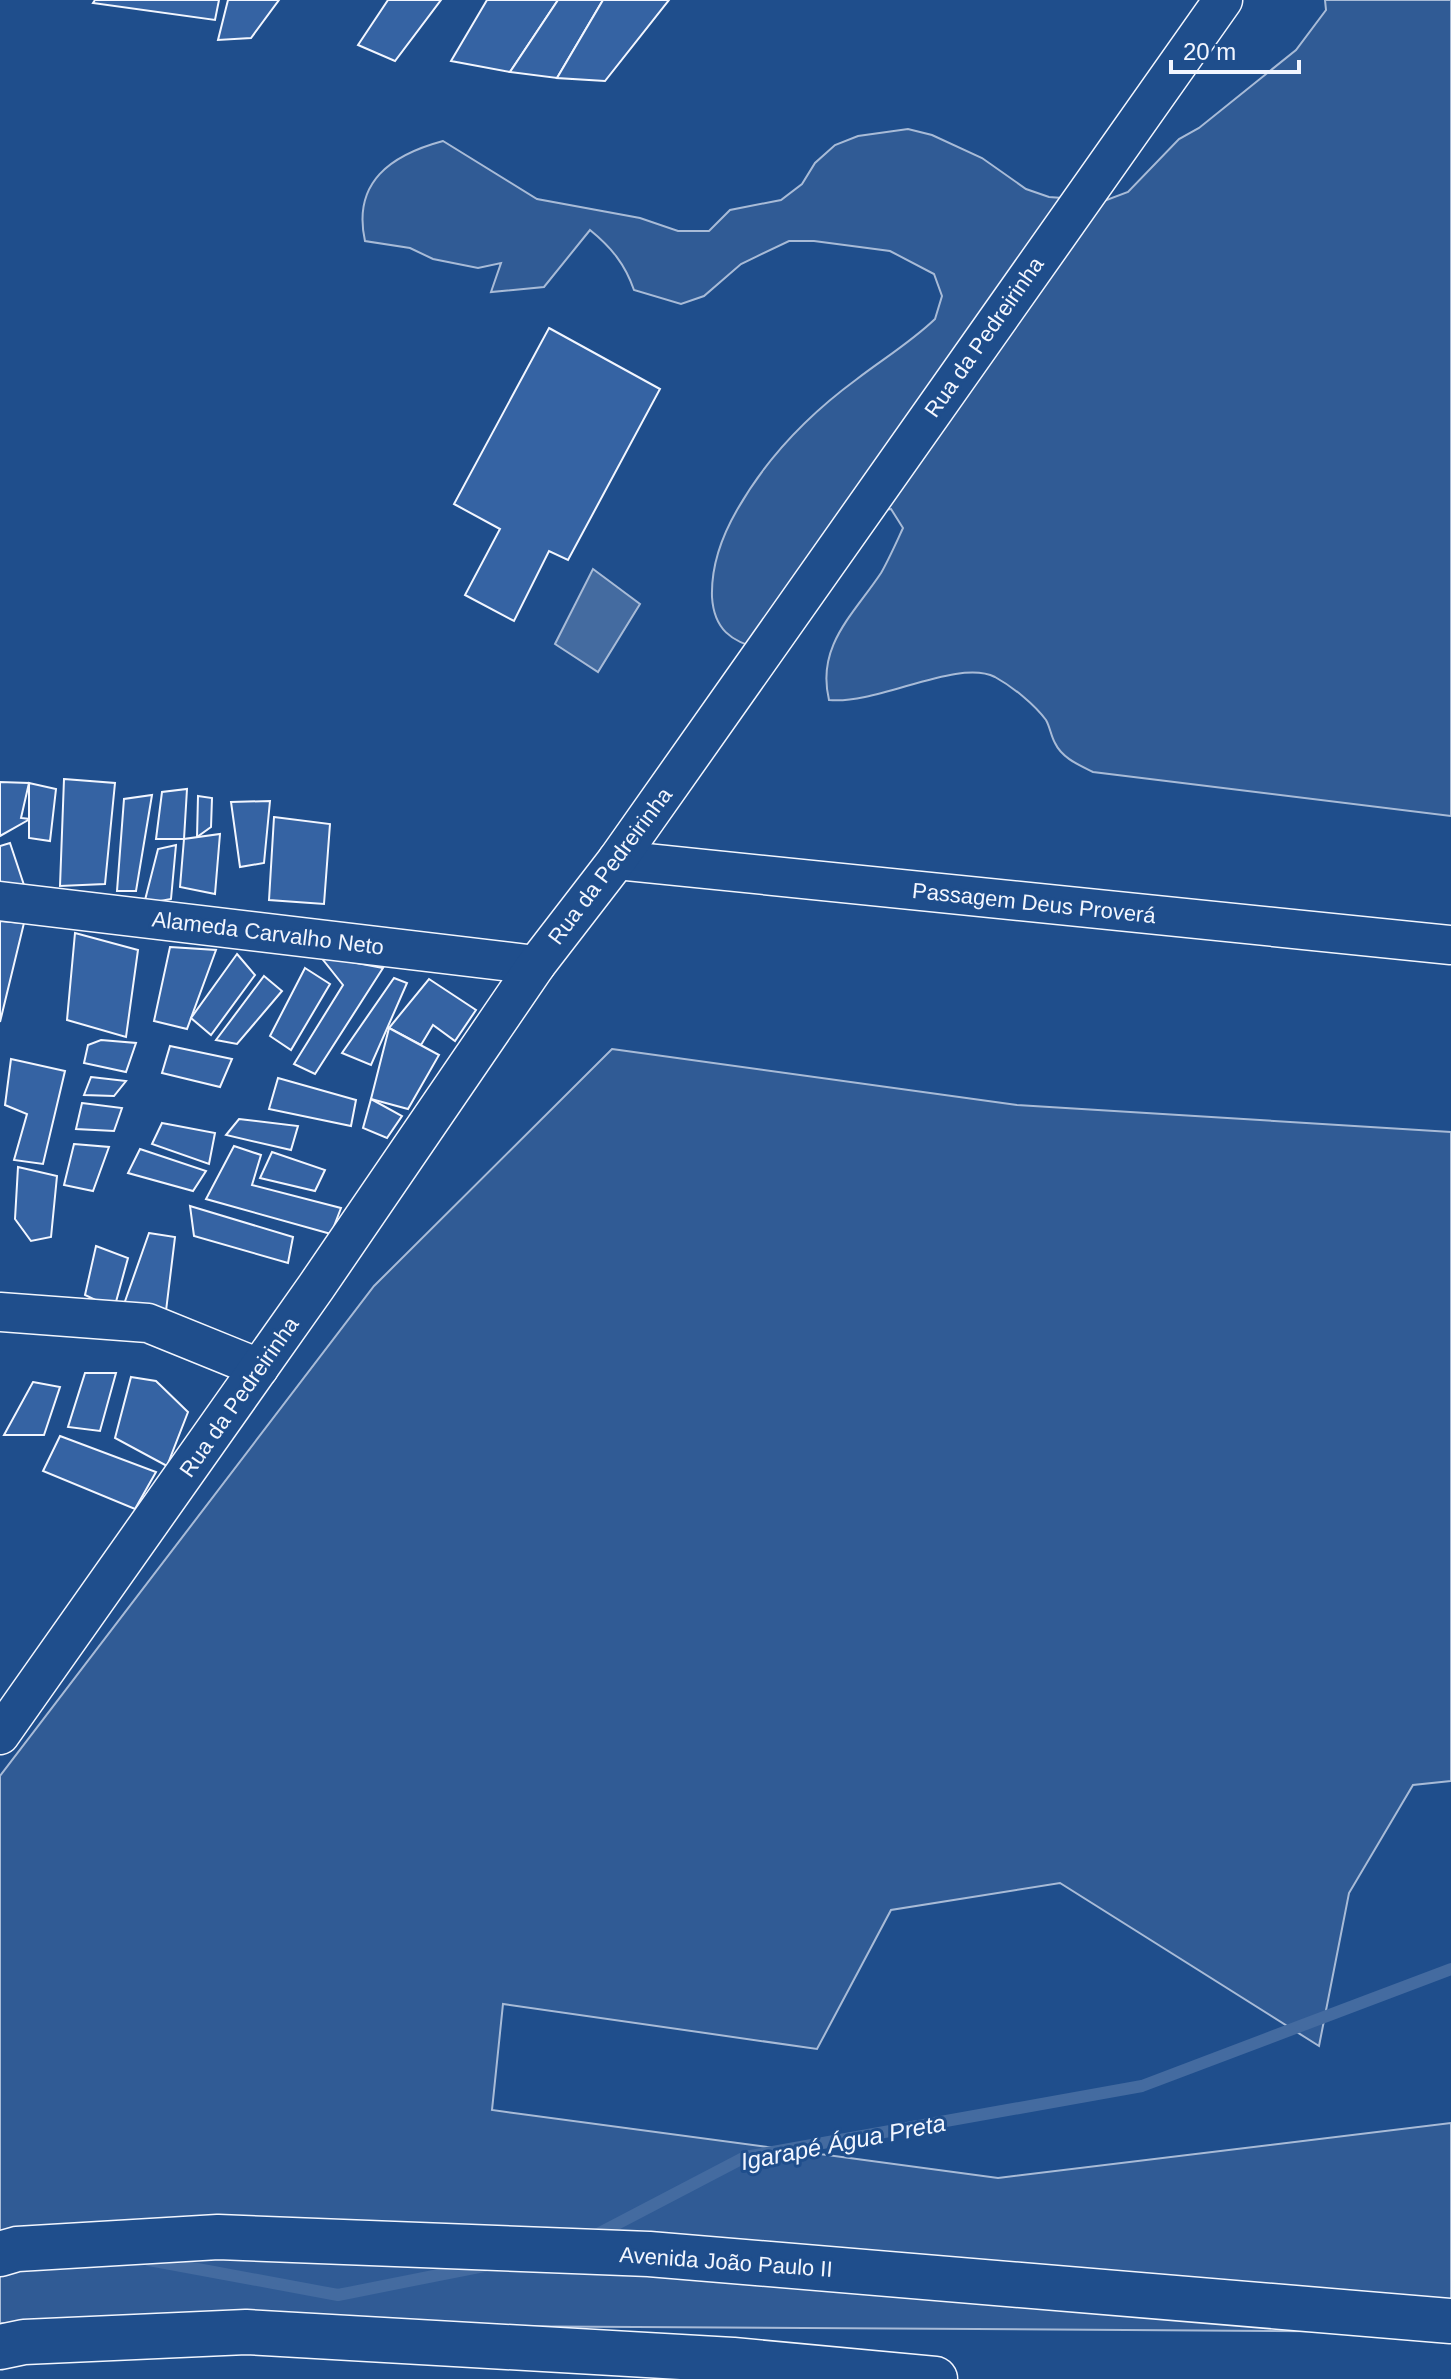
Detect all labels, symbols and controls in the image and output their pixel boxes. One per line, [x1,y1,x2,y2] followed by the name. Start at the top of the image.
[1171,24,1299,74] scale bar
[1183,38,1236,65] text: 20 m
[919,252,1049,422] street label: Rua da Pedreirinha
[543,782,677,949] street label: Rua da Pedreirinha
[911,878,1158,928] street label: Passagem Deus Proverá
[151,906,385,960] street label: Alameda Carvalho Neto
[174,1312,304,1482] street label: Rua da Pedreirinha
[738,2109,948,2175] water label: Igarapé Água Preta
[619,2242,833,2282] street label: Avenida João Paulo II

